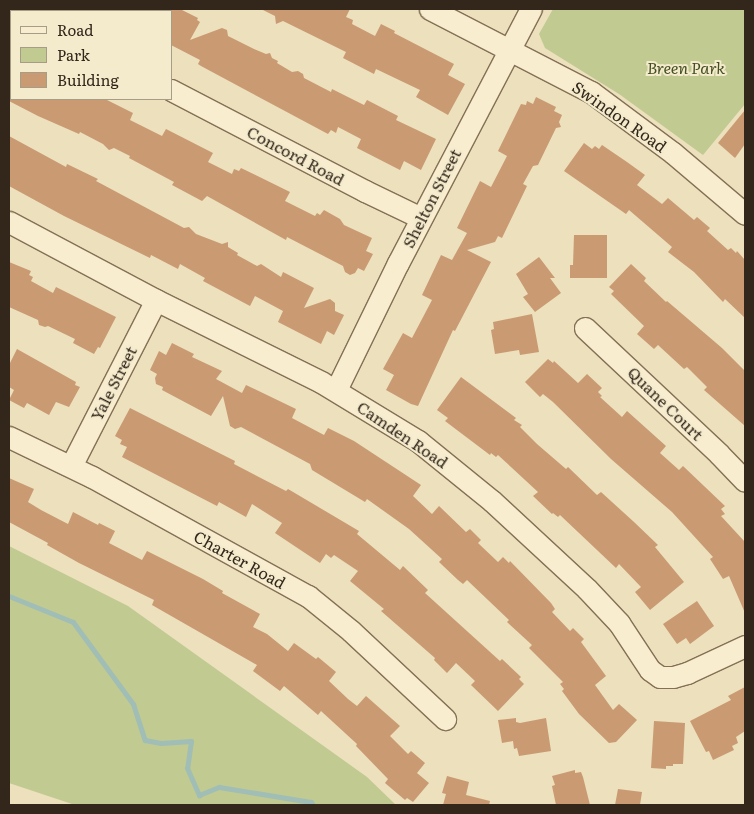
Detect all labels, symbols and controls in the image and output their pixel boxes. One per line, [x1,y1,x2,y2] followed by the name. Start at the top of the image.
[10,10,172,100] legend
[57,18,93,41] text: Road
[57,43,90,66] text: Park
[647,57,725,77] park label: Breen Park
[57,68,119,91] text: Building
[569,76,671,156] street label: Swindon Road
[244,121,348,189] street label: Concord Road
[398,145,464,251] street label: Shelton Street
[86,343,140,423] street label: Yale Street
[624,362,708,444] street label: Quane Court
[354,397,452,471] street label: Camden Road
[191,526,289,592] street label: Charter Road

